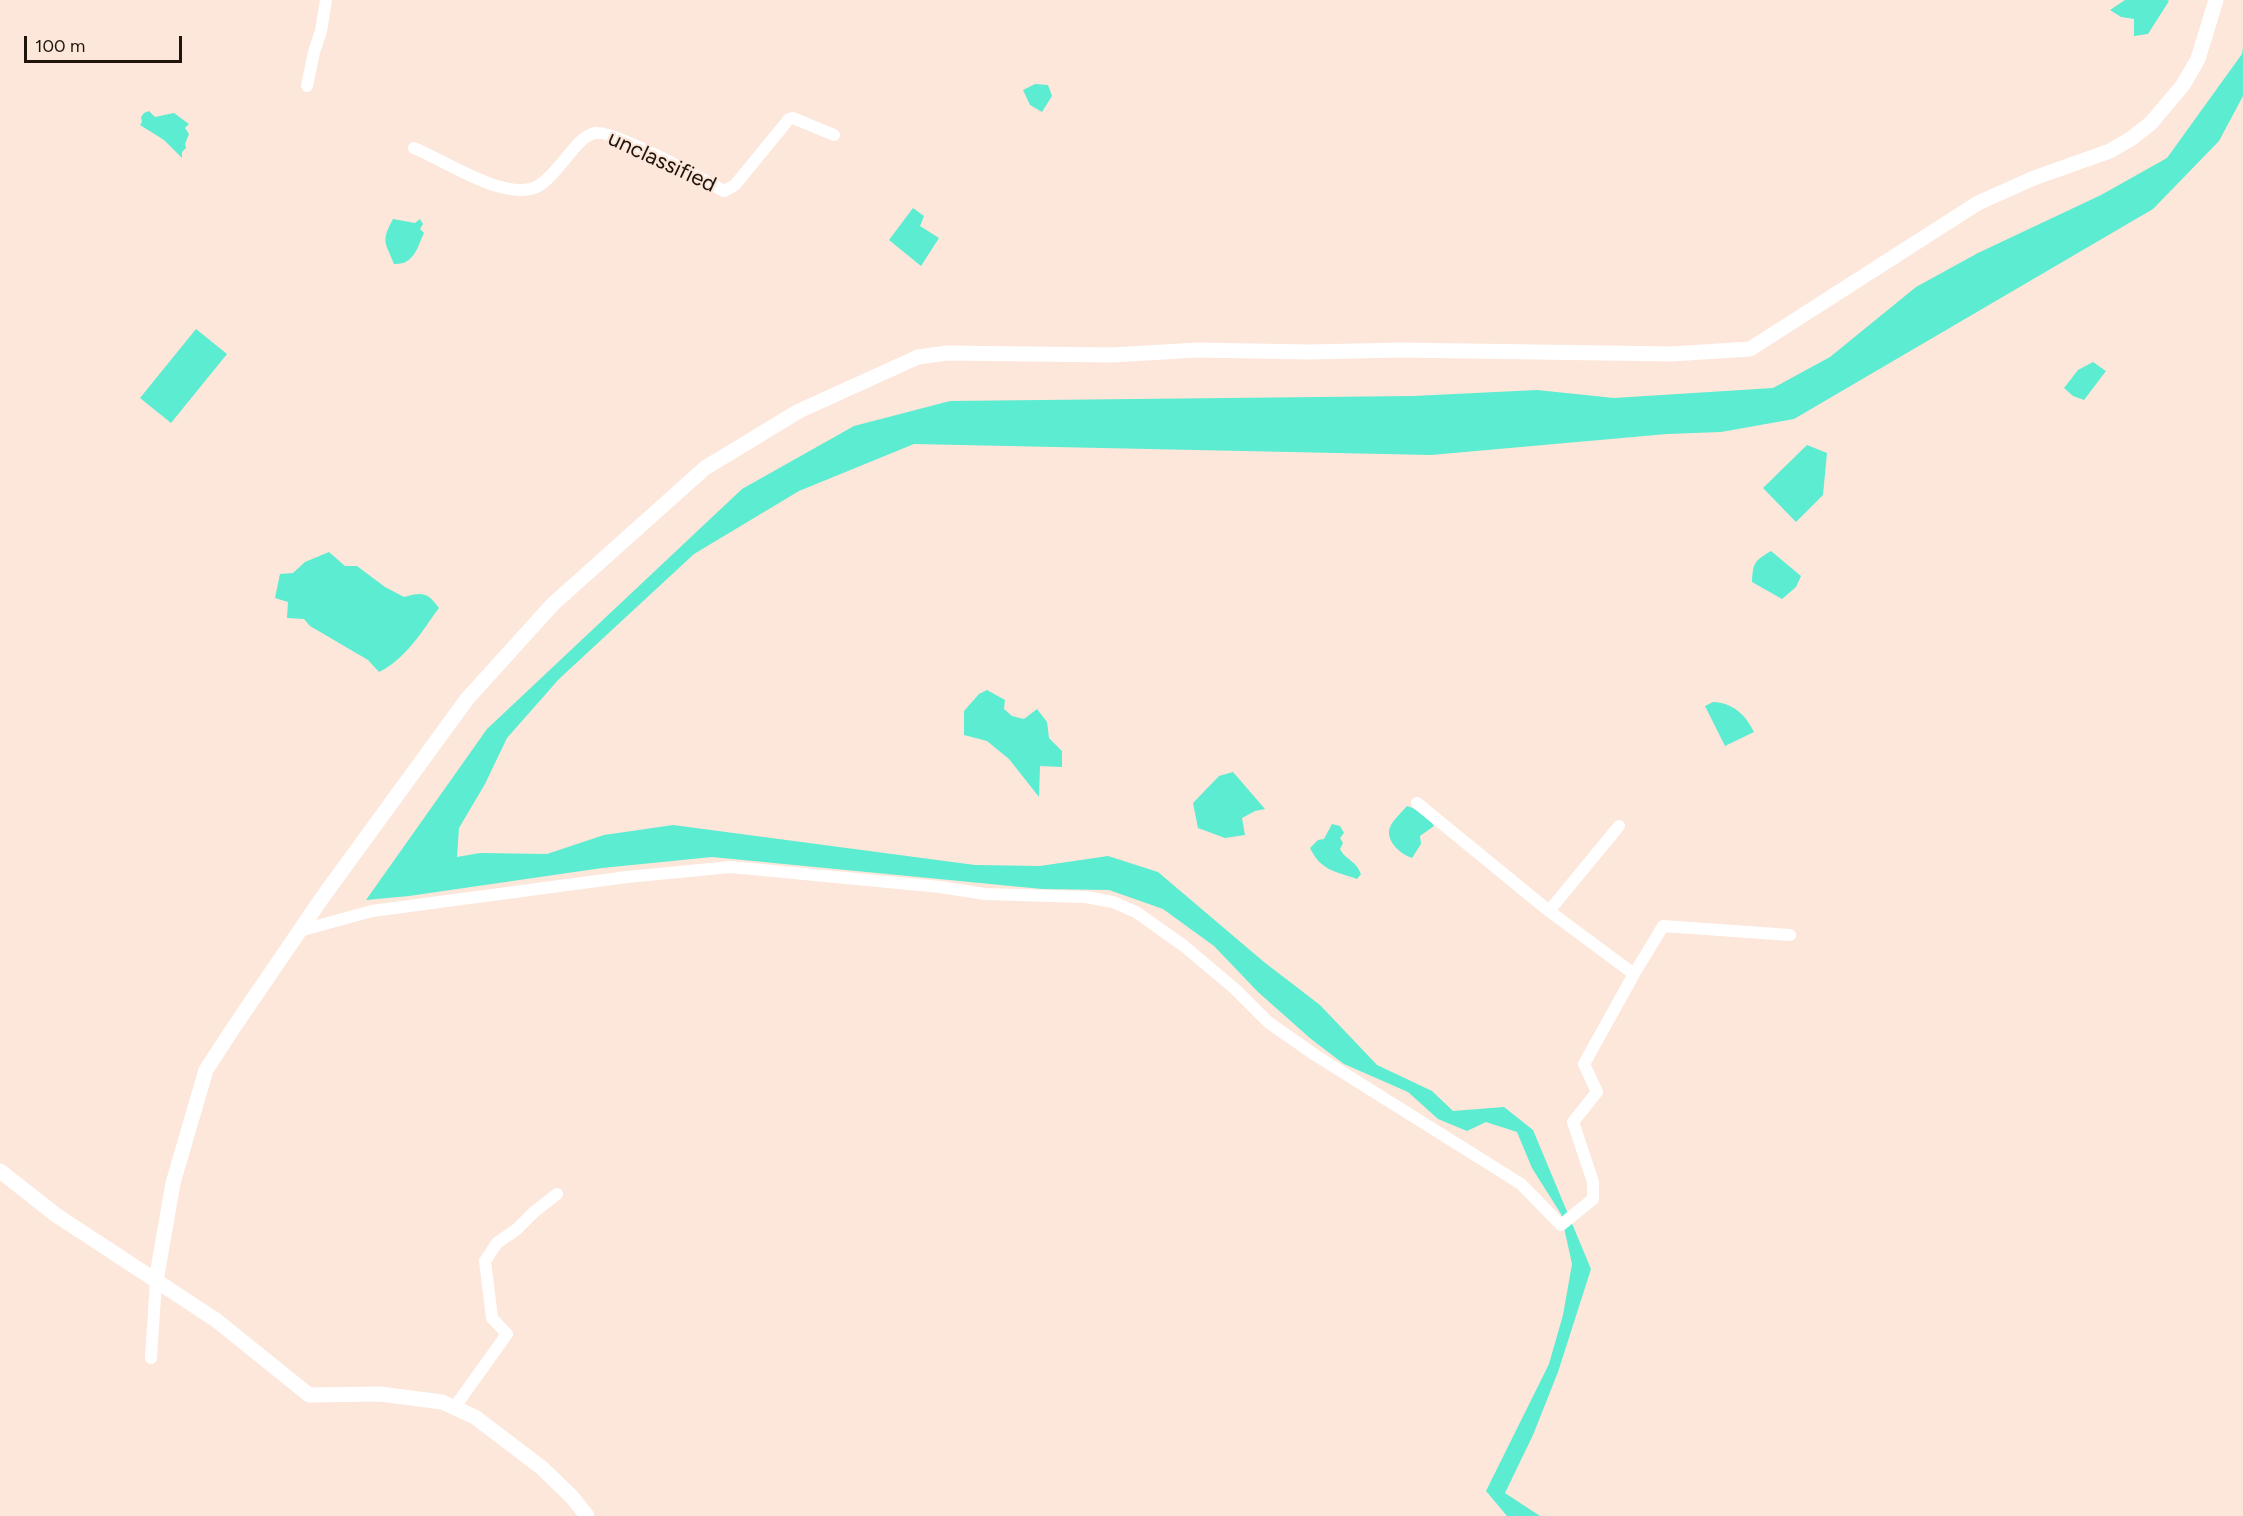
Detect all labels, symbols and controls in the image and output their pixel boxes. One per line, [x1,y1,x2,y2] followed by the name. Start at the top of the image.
[27,24,184,62] scale bar
[35,35,85,57] text: 100 m
[604,125,720,199] street label: unclassified

